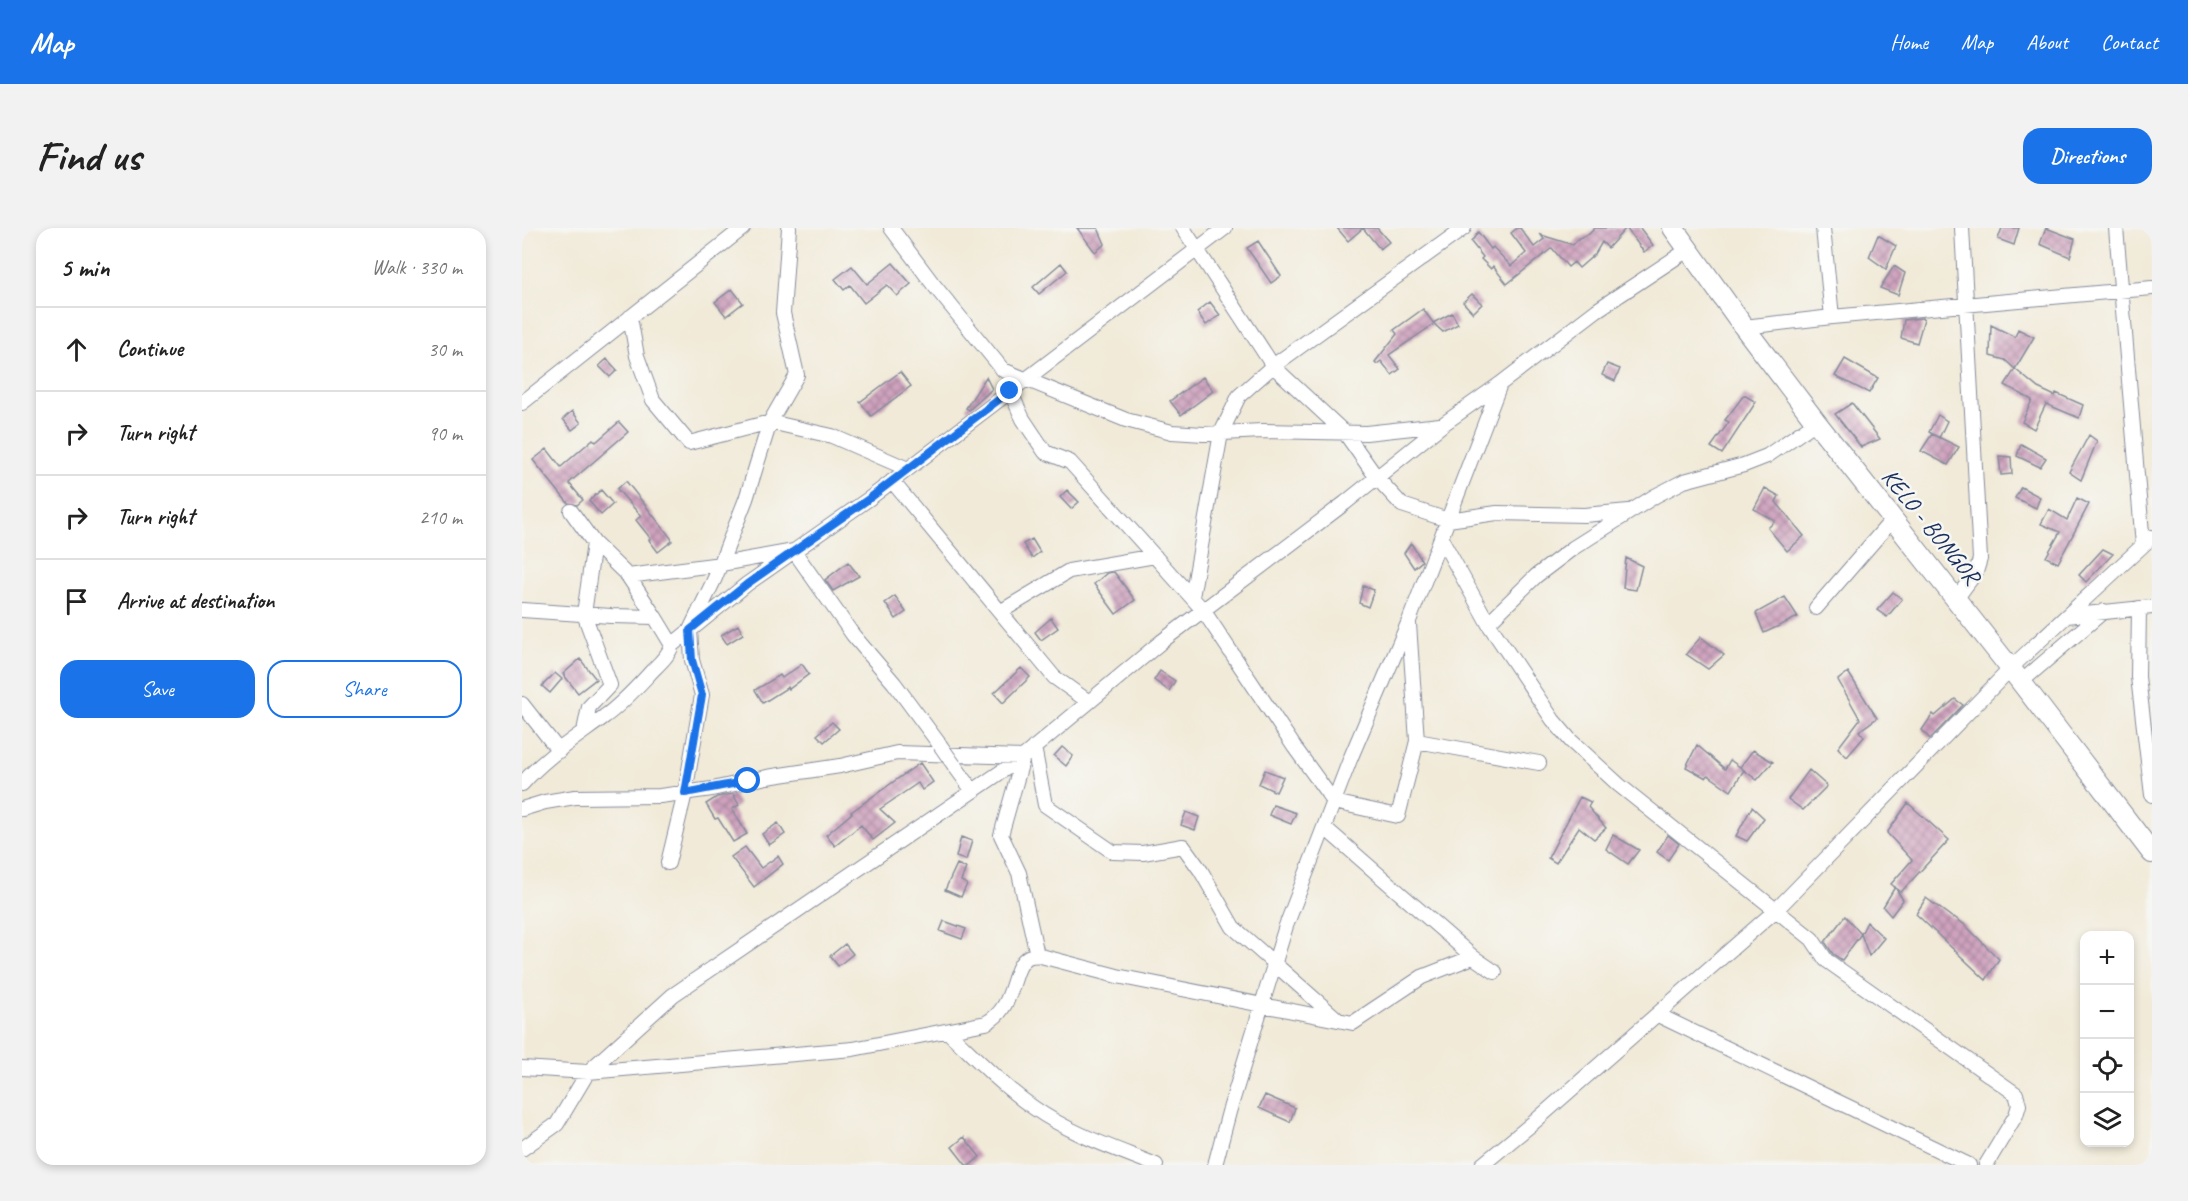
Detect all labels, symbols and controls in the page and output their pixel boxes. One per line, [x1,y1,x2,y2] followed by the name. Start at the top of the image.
[30,25,73,60] text: Map
[1890,29,1928,55] text: Home
[1961,29,1993,55] text: Map
[2026,29,2068,55] text: About
[2101,29,2158,55] text: Contact
[2023,128,2152,184] button: Directions
[36,130,141,183] text: Find us
[60,251,109,284] text: 5 min
[372,255,462,280] text: Walk · 330 m
[60,333,93,366] icon: ahead
[117,335,183,363] text: Continue
[428,337,462,362] text: 30 m
[996,377,1022,403] route end
[60,417,93,450] icon: right
[117,419,194,447] text: Turn right
[428,421,462,446] text: 90 m
[1875,462,1989,592] street label: KELO - BONGOR
[60,501,93,534] icon: right
[117,503,194,531] text: Turn right
[419,505,462,530] text: 210 m
[60,585,93,618] icon: arrive
[117,587,274,615] text: Arrive at destination
[60,660,255,718] button: Save
[267,660,462,718] button: Share
[734,767,760,793] route start
[2080,931,2134,1147] map controls
[2080,931,2134,985] button: +
[2080,985,2134,1039] button: −
[2080,1039,2134,1093] button: locate
[2080,1093,2134,1147] button: layers

